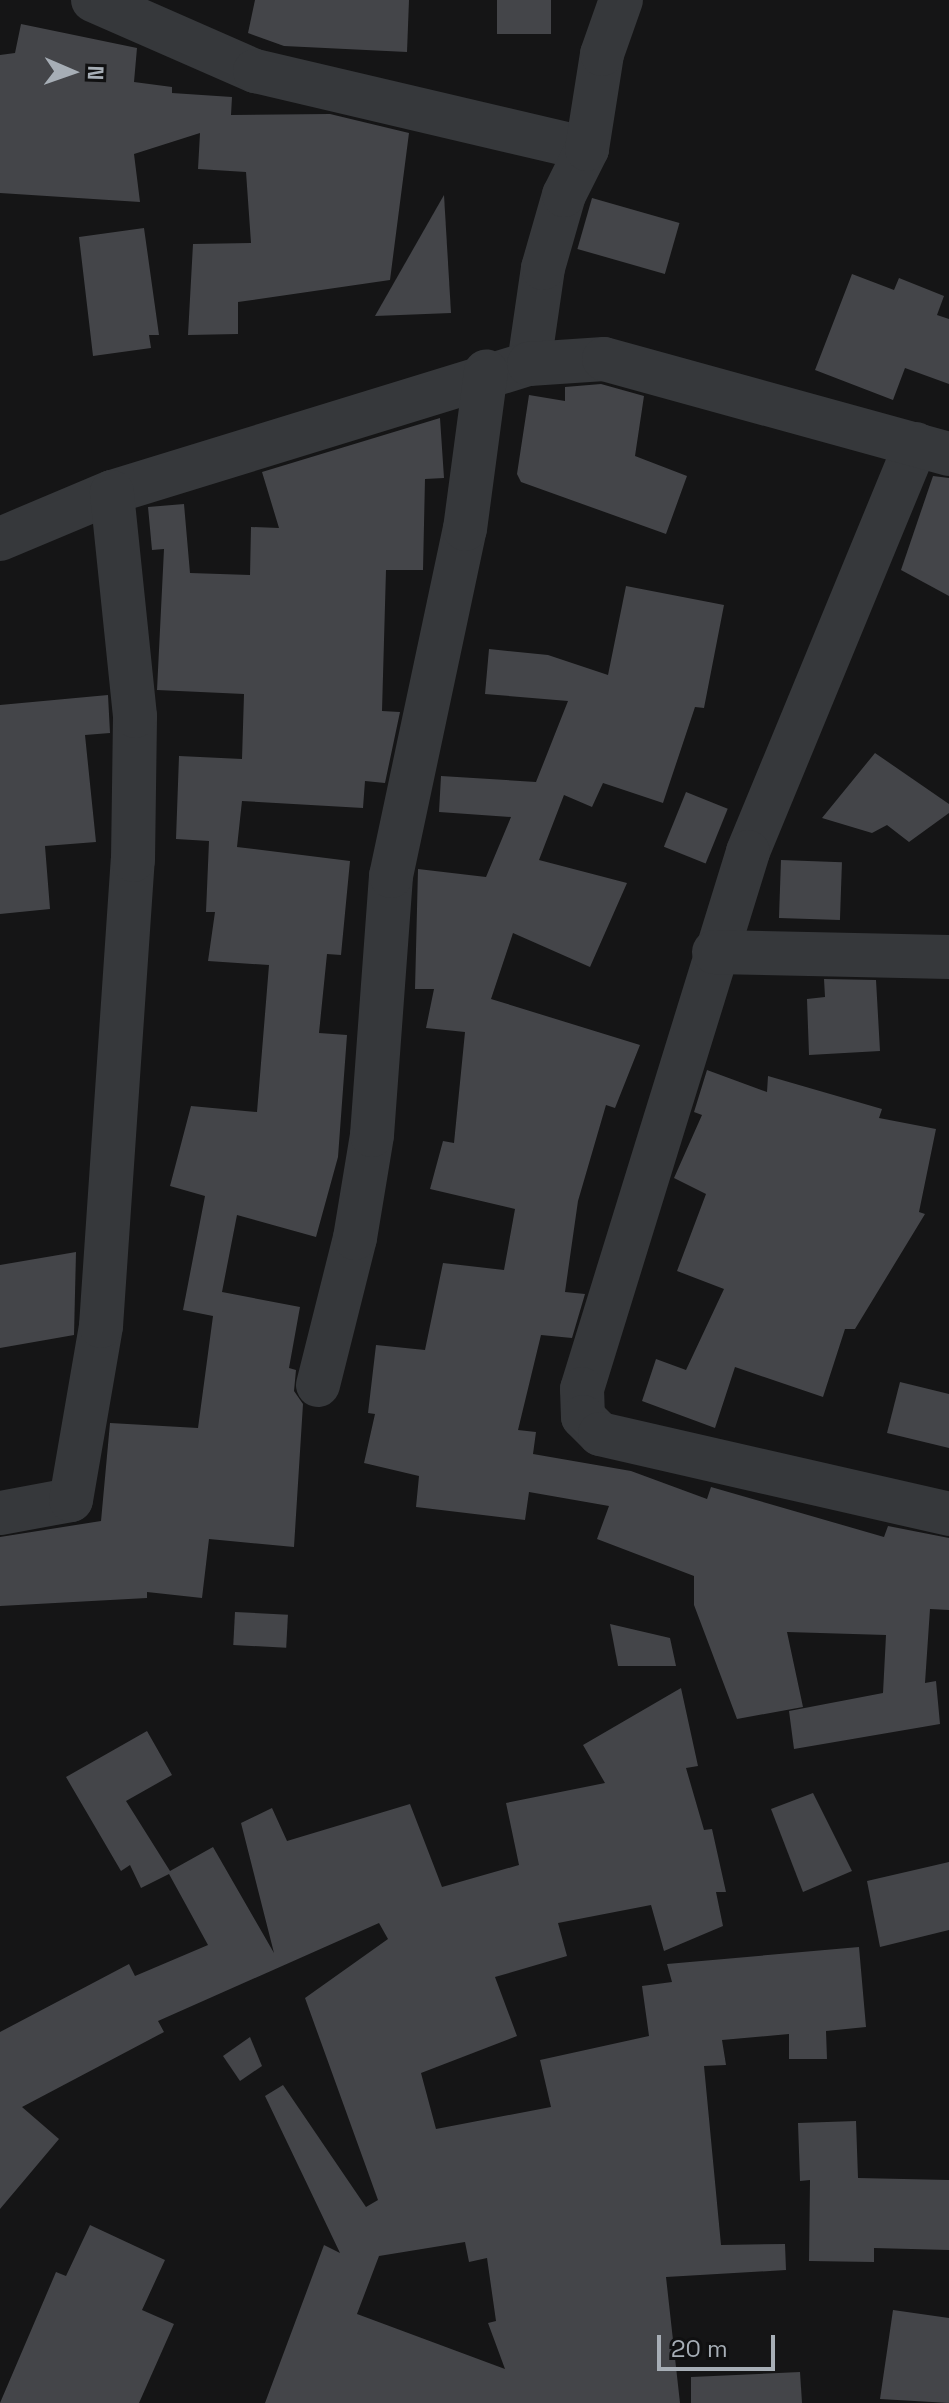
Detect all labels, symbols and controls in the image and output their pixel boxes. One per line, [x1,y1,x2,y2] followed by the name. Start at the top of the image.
[32,32,112,112] north arrow
[82,65,110,81] text: N
[661,2319,779,2369] scale bar
[671,2333,728,2364] text: 20 m

